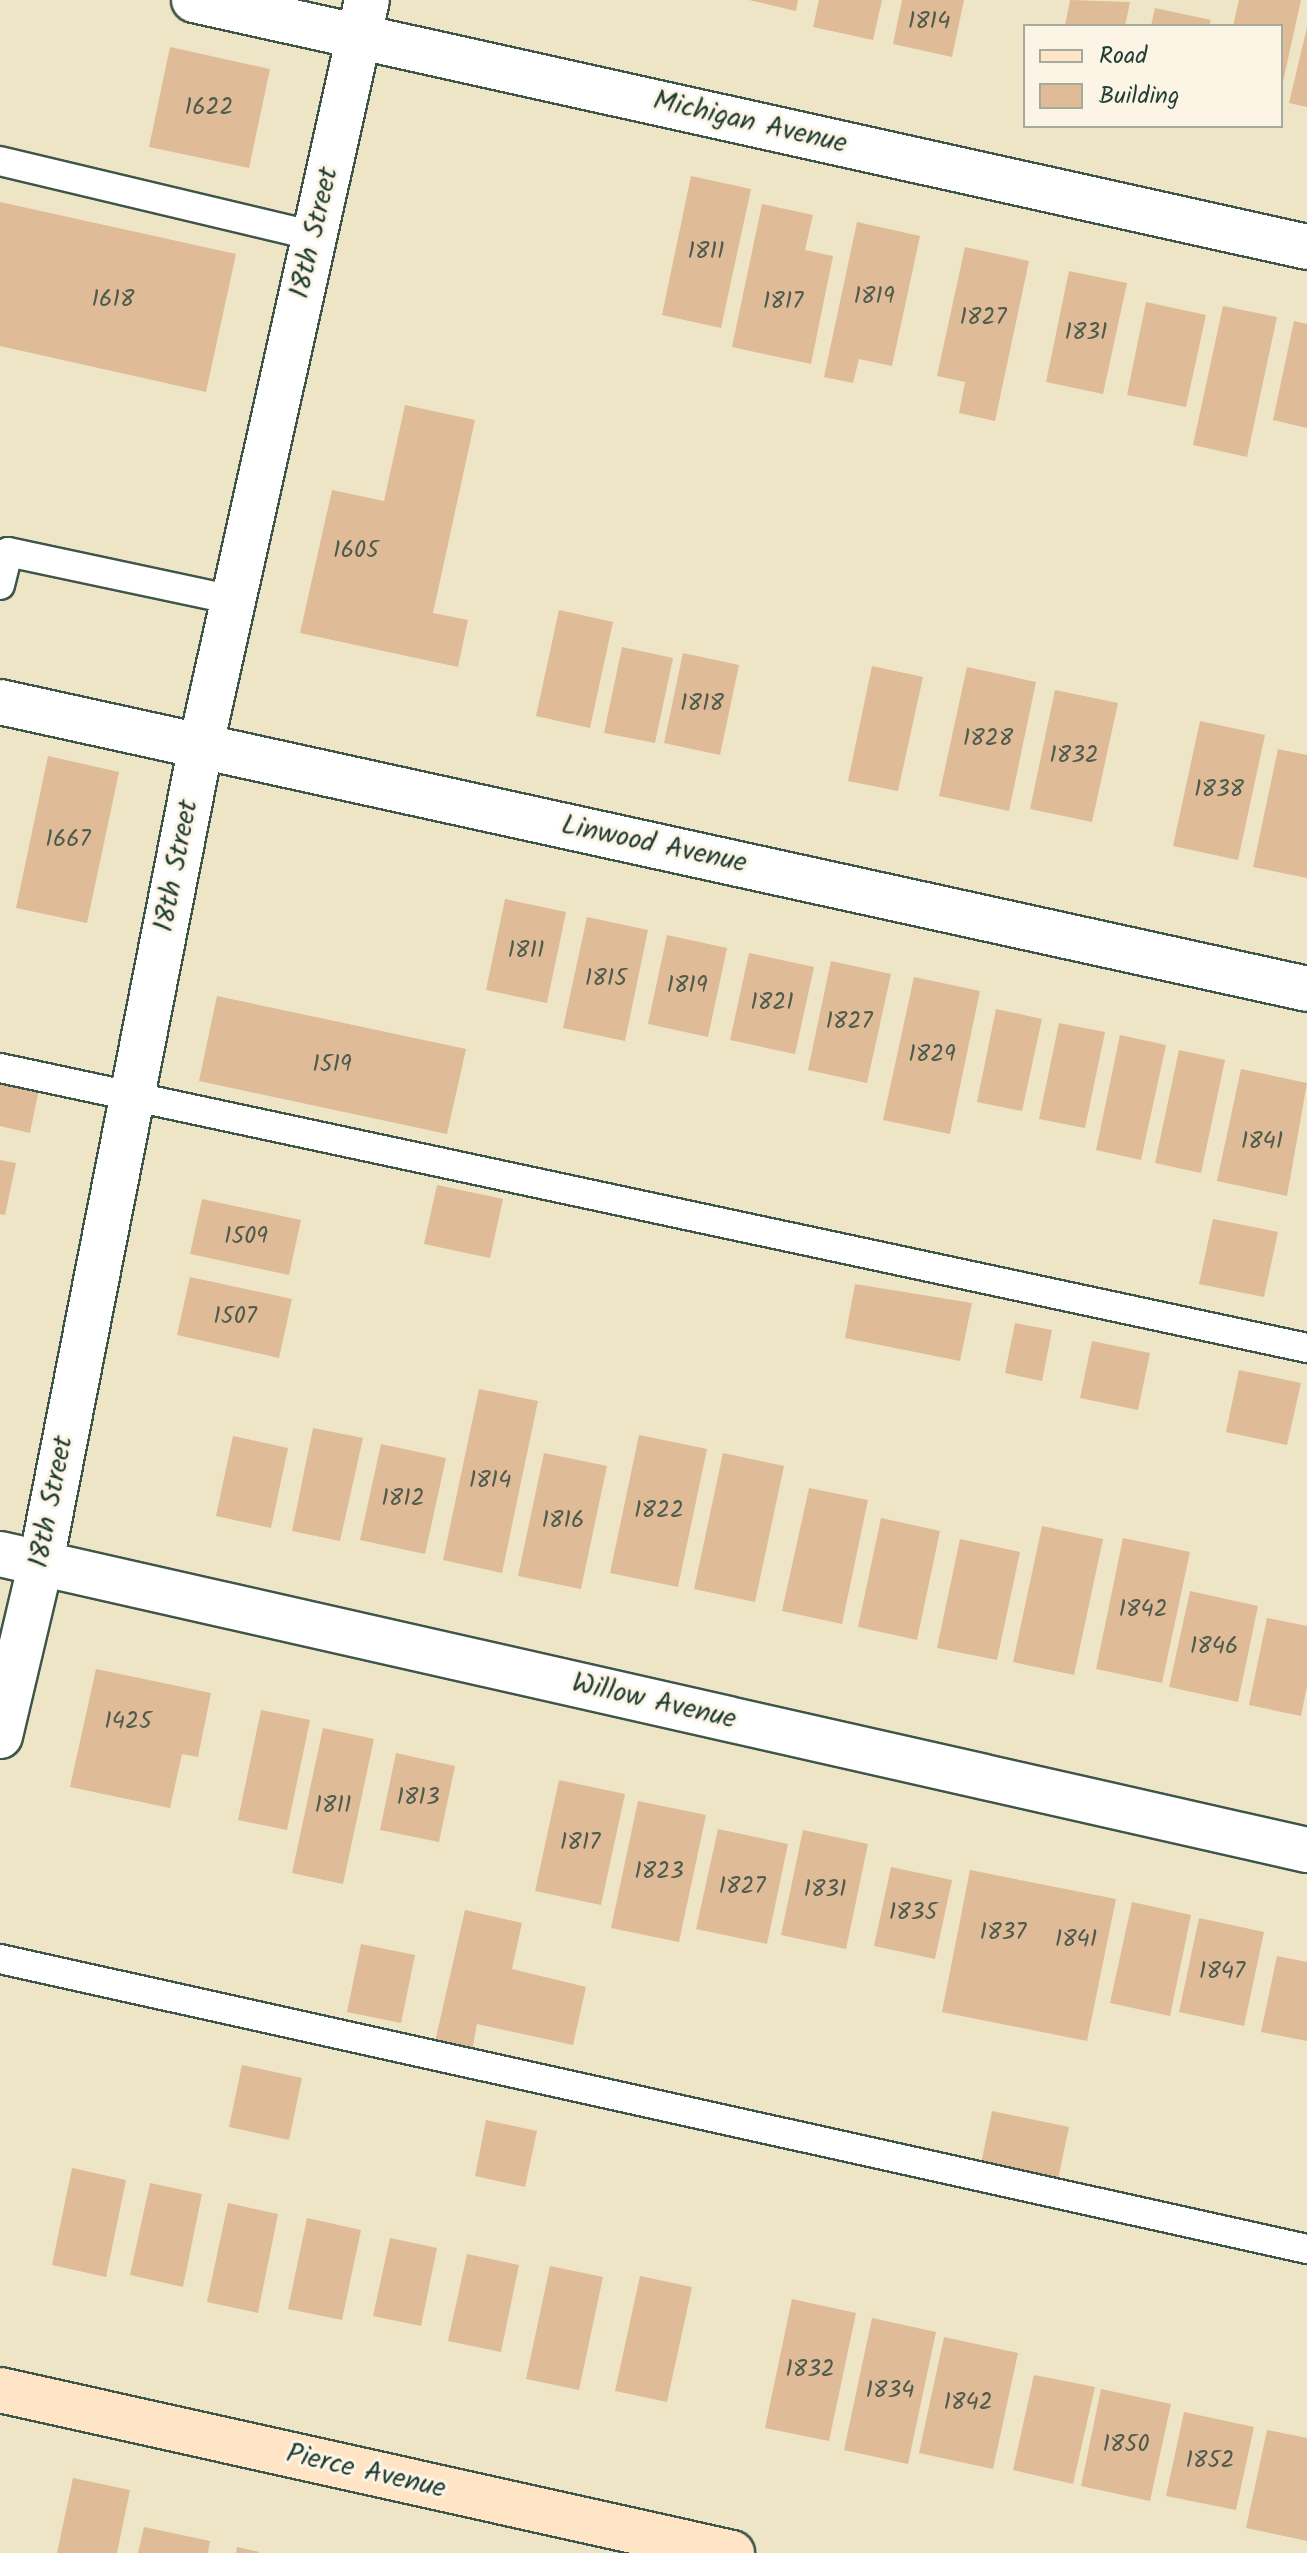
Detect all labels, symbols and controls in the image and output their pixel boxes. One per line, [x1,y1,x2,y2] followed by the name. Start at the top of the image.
[908,8,950,36] house number: 1814
[1023,24,1283,128] legend
[1099,37,1147,76] text: Road
[1099,77,1179,116] text: Building
[650,84,850,162] street label: Michigan Avenue
[185,94,233,122] house number: 1622
[284,164,346,302] street label: 18th Street
[687,238,725,266] house number: 1811
[853,283,895,311] house number: 1819
[92,286,134,314] house number: 1618
[763,288,803,316] house number: 1817
[960,304,1006,332] house number: 1827
[1064,319,1108,347] house number: 1831
[333,537,379,565] house number: 1605
[680,690,724,718] house number: 1818
[963,725,1013,753] house number: 1828
[1049,742,1099,770] house number: 1832
[1194,776,1244,804] house number: 1838
[148,797,206,935] street label: 18th Street
[558,809,750,881] street label: Linwood Avenue
[45,826,91,854] house number: 1667
[507,937,545,965] house number: 1811
[585,965,627,993] house number: 1815
[666,972,708,1000] house number: 1819
[750,989,794,1017] house number: 1821
[826,1008,872,1036] house number: 1827
[908,1041,956,1069] house number: 1829
[312,1051,352,1079] house number: 1519
[1241,1128,1283,1156] house number: 1841
[224,1223,268,1251] house number: 1509
[213,1303,257,1331] house number: 1507
[23,1433,81,1571] street label: 18th Street
[469,1467,511,1495] house number: 1814
[381,1485,425,1513] house number: 1812
[634,1497,684,1525] house number: 1822
[542,1507,584,1535] house number: 1816
[1118,1596,1168,1624] house number: 1842
[1190,1633,1238,1661] house number: 1846
[569,1667,739,1737] street label: Willow Avenue
[104,1708,152,1736] house number: 1425
[396,1784,440,1812] house number: 1813
[314,1792,352,1820] house number: 1811
[560,1829,600,1857] house number: 1817
[634,1858,684,1886] house number: 1823
[719,1873,765,1901] house number: 1827
[803,1876,847,1904] house number: 1831
[889,1899,937,1927] house number: 1835
[980,1919,1026,1947] house number: 1837
[1055,1926,1097,1954] house number: 1841
[1199,1958,1245,1986] house number: 1847
[785,2356,835,2384] house number: 1832
[866,2377,914,2405] house number: 1834
[943,2389,993,2417] house number: 1842
[1103,2431,1149,2459] house number: 1850
[283,2437,449,2507] street label: Pierce Avenue
[1186,2447,1234,2475] house number: 1852

